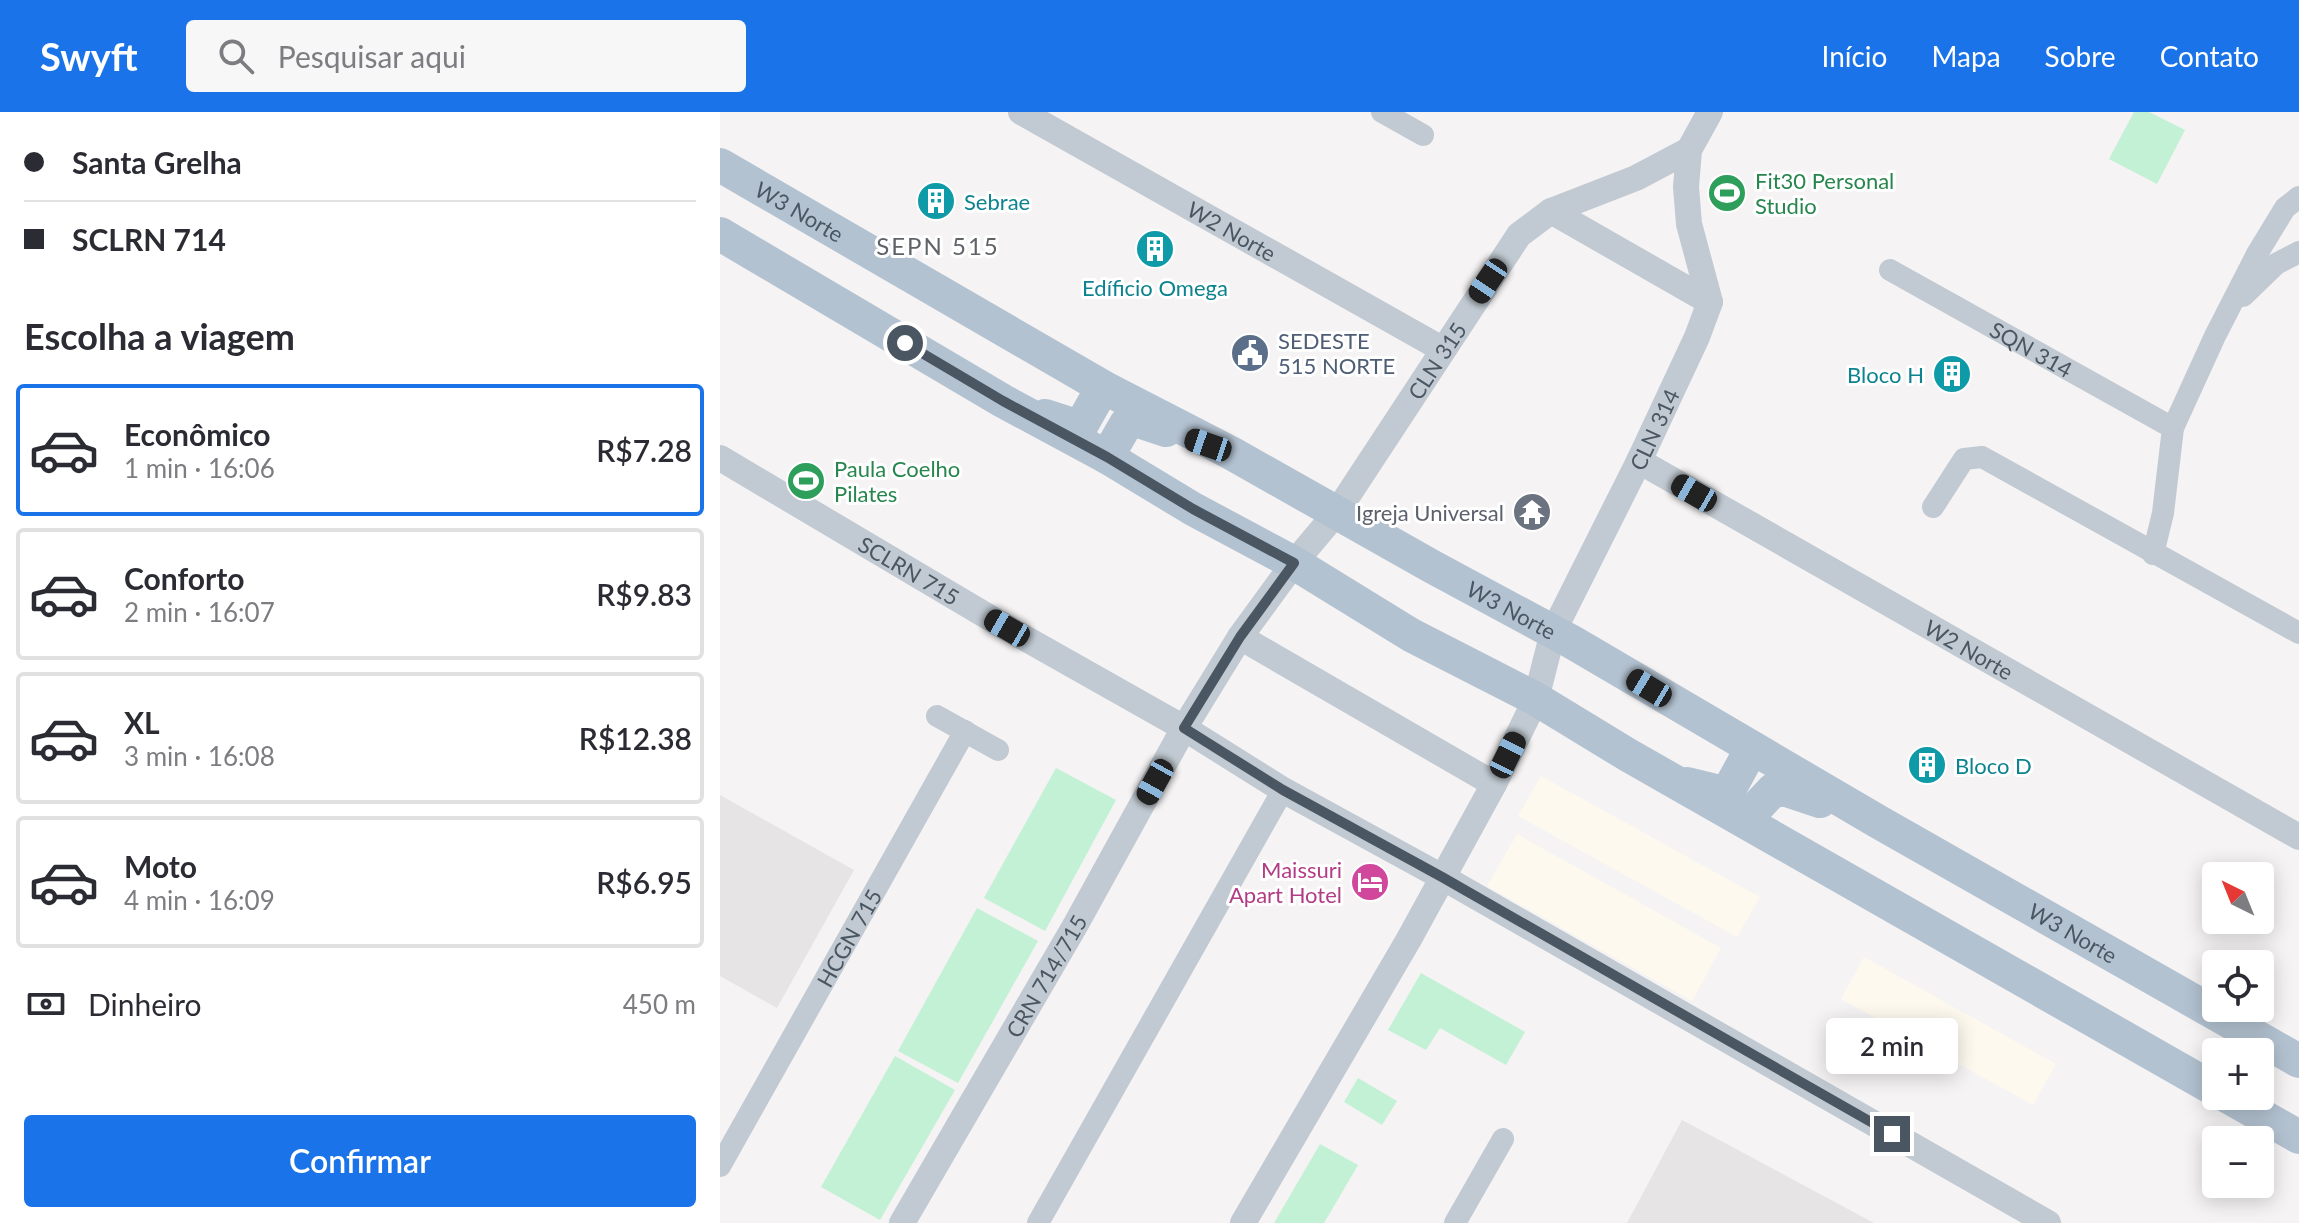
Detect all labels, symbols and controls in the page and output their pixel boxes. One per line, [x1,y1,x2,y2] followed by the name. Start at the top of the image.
[186,20,746,92] search box
[40,33,138,79] text: Swyft
[214,34,258,78] icon: search
[278,38,466,74] text: Pesquisar aqui
[1822,39,1887,73] text: Início
[1931,39,2001,73] text: Mapa
[2045,39,2116,73] text: Sobre
[2160,39,2259,73] text: Contato
[72,144,242,180] text: Santa Grelha
[1755,167,1894,219] place label: Fit30 Personal Studio
[1706,172,1748,214] sports icon: Fit30 Personal Studio
[751,175,849,247] street label: W3 Norte
[915,180,957,222] building icon: Sebrae
[964,188,1030,215] place label: Sebrae
[1183,195,1281,266] street label: W2 Norte
[72,221,226,257] text: SCLRN 714
[1134,228,1176,270] building icon: Edíficio Omega
[876,231,1000,260] district label: SEPN 515
[1465,254,1511,308] car
[1082,274,1228,301] place label: Edíficio Omega
[24,314,295,358] text: Escolha a viagem
[1985,315,2078,383] street label: SQN 314
[1401,317,1472,404] street label: CLN 315
[887,325,923,361] route start
[1278,327,1395,379] place label: SEDESTE 515 NORTE
[1229,332,1271,374] public building icon: SEDESTE 515 NORTE
[1931,353,1973,395] building icon: Bloco H
[1847,361,1924,388] place label: Bloco H
[1623,384,1685,475] street label: CLN 314
[28,414,100,486] icon: car
[124,416,270,452] text: Econômico
[1181,426,1235,464] car
[596,432,692,468] text: R$7.28
[124,452,275,484] text: 1 min · 16:06
[834,455,960,507] place label: Paula Coelho Pilates
[785,460,827,502] sports icon: Paula Coelho Pilates
[1667,471,1721,515] car
[1511,491,1553,533] temple icon: Igreja Universal
[1356,499,1504,526] place label: Igreja Universal
[854,530,965,610] street label: SCLRN 715
[28,558,100,630] icon: car
[124,560,244,596] text: Conforto
[1462,574,1561,644] street label: W3 Norte
[596,576,692,612] text: R$9.83
[124,596,275,628] text: 2 min · 16:07
[980,606,1034,650] car
[1920,613,2018,685] street label: W2 Norte
[1622,665,1676,711] car
[28,702,100,774] icon: car
[124,704,160,740] text: XL
[579,720,692,756] text: R$12.38
[1487,728,1529,782] car
[124,740,275,772] text: 3 min · 16:08
[1906,744,1948,786] building icon: Bloco D
[1955,752,2032,779] place label: Bloco D
[1133,755,1177,809] car
[28,846,100,918] icon: car
[124,848,197,884] text: Moto
[1229,856,1342,908] place label: Maissuri Apart Hotel
[1349,861,1391,903] hotel icon: Maissuri Apart Hotel
[2202,862,2274,934] north arrow
[2202,862,2274,1198] map controls
[596,864,692,900] text: R$6.95
[124,884,275,916] text: 4 min · 16:09
[810,884,887,991] street label: HCGN 715
[2024,897,2122,968] street label: W3 Norte
[1000,910,1092,1042] street label: CRN 714/715
[2202,950,2274,1022] button: locate
[24,982,68,1026] icon: cash
[88,986,202,1022] text: Dinheiro
[623,988,696,1020] text: 450 m
[1826,1018,1958,1074] callout: 2 min
[1860,1030,1924,1062] text: 2 min
[2202,1038,2274,1110] button: +
[24,1115,696,1207] button: Confirmar
[1874,1116,1910,1152] route end
[2202,1126,2274,1198] button: −

